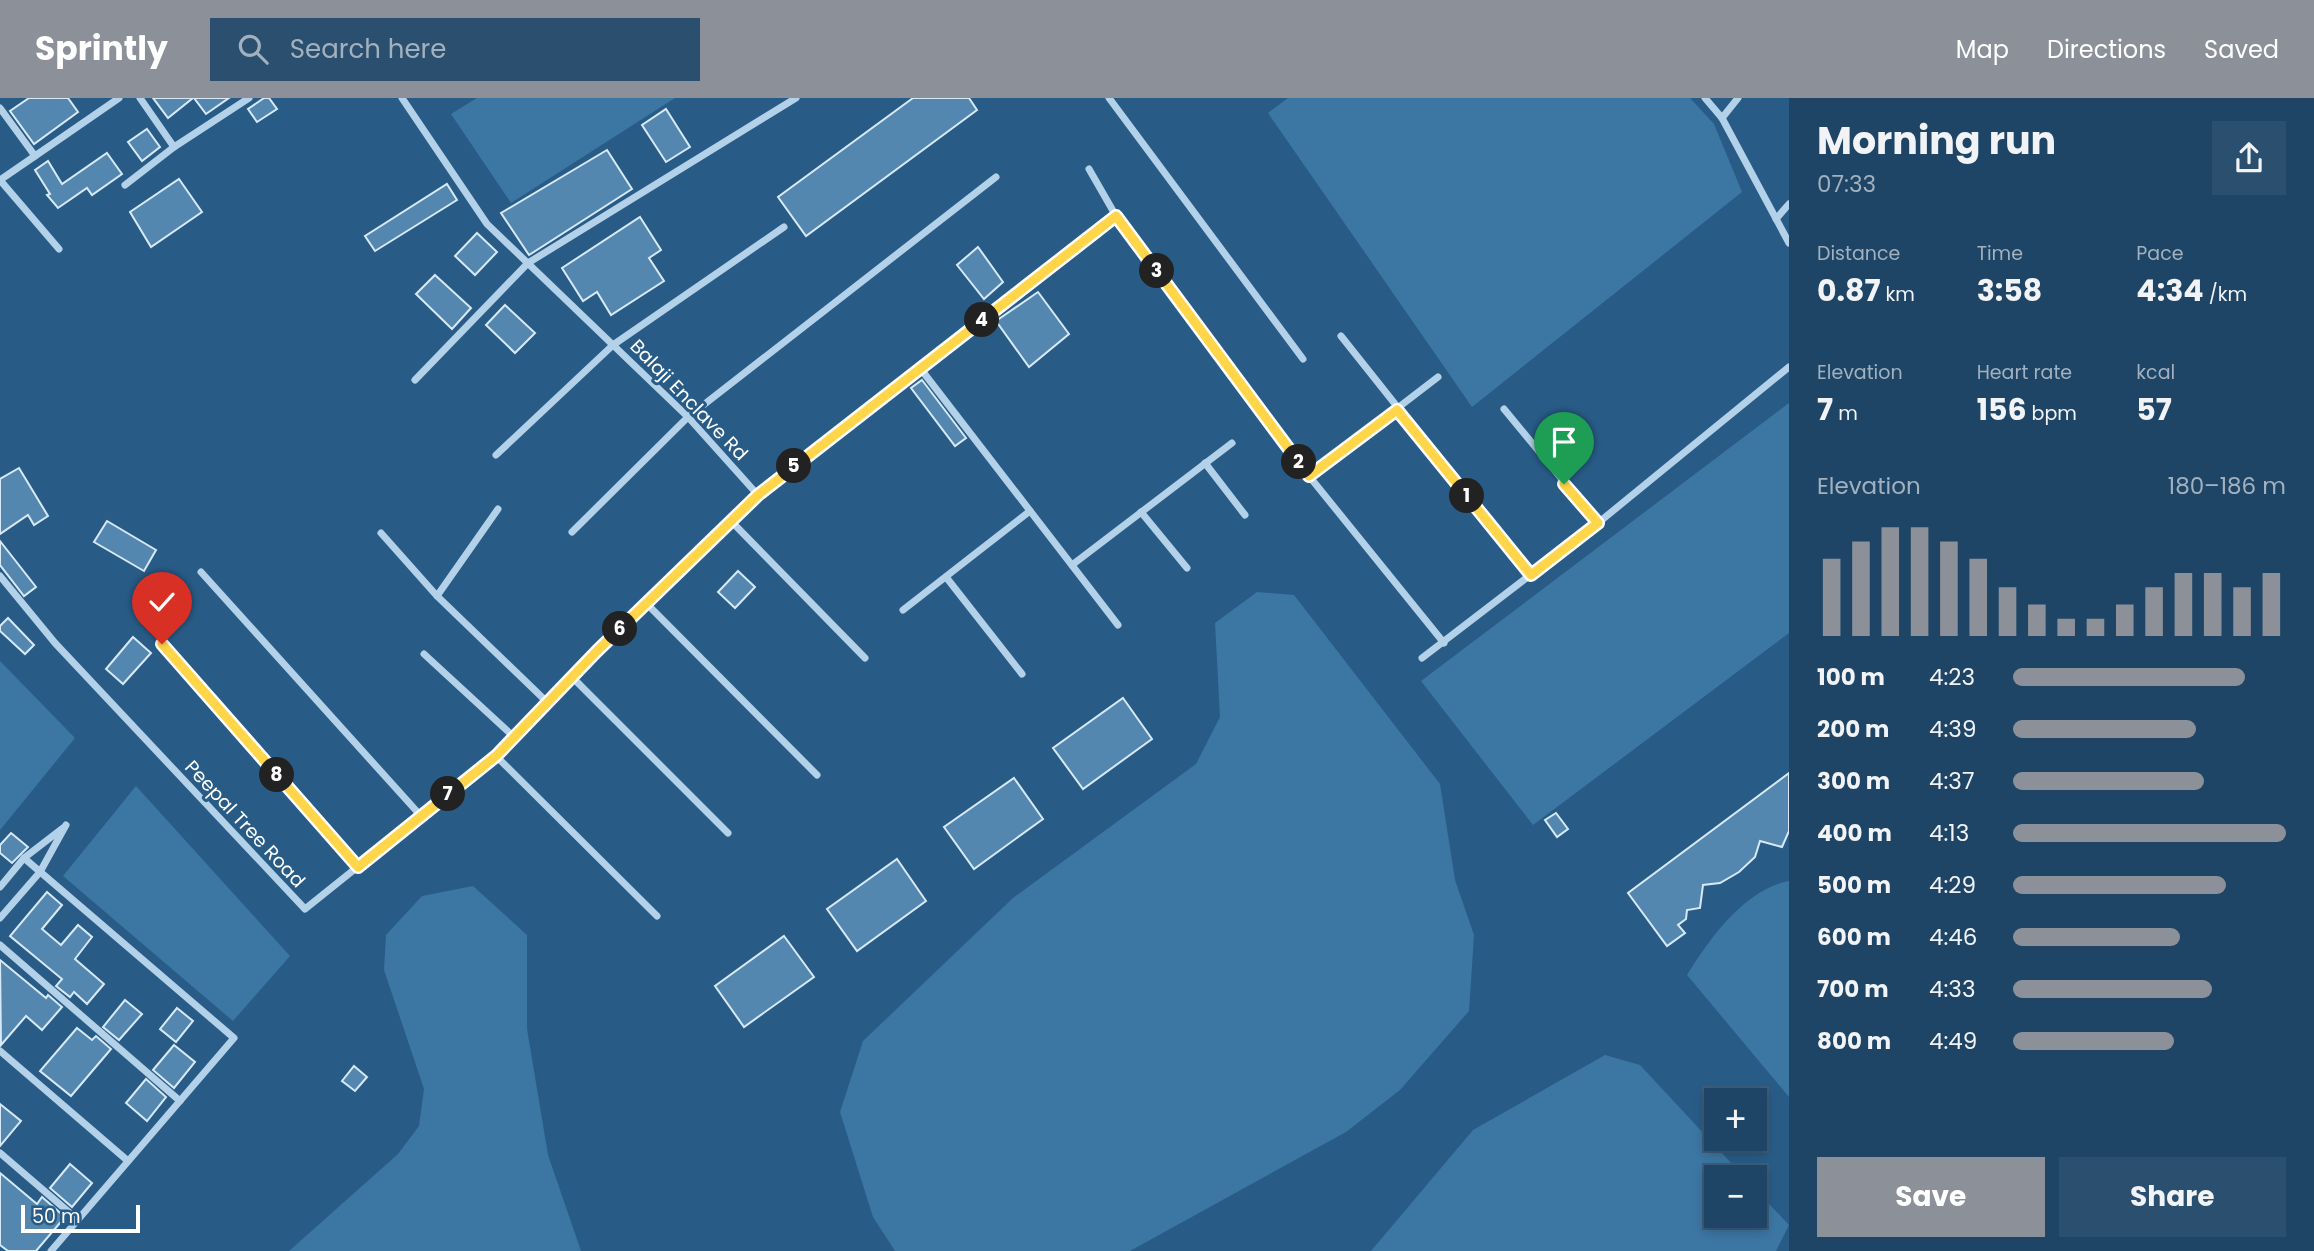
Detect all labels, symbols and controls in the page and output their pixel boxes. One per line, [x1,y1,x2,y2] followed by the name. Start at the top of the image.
[210,18,700,81] search box
[35,25,168,72] text: Sprintly
[234,30,272,68] icon: search
[290,31,446,67] text: Search here
[1956,33,2009,66] text: Map
[2047,33,2166,66] text: Directions
[2204,33,2279,66] text: Saved
[1817,114,2056,167] text: Morning run
[2212,121,2286,195] button: share
[1817,168,1876,200] text: 07:33
[1817,240,1900,267] text: Distance
[1977,240,2023,267] text: Time
[2136,240,2184,267] text: Pace
[1140,254,1174,288] pin: 3
[1151,257,1162,284] text: 3
[1817,269,1881,312] text: 0.87
[1977,269,2042,312] text: 3:58
[2136,269,2204,312] text: 4:34
[1881,281,1915,308] text: km
[2204,281,2247,308] text: /km
[964,302,1000,338] pin: 4
[975,306,988,333] text: 4
[624,333,754,467] street label: Balaji Enclave Rd
[1817,359,1903,386] text: Elevation
[1977,359,2072,386] text: Heart rate
[2136,359,2175,386] text: kcal
[1817,388,1833,431] text: 7
[1977,388,2027,431] text: 156
[2136,388,2172,431] text: 57
[1833,400,1858,427] text: m
[2027,400,2077,427] text: bpm
[1534,412,1594,484] pin
[1545,423,1583,461] icon: arrive
[1282,444,1316,480] pin: 2
[776,448,812,484] pin: 5
[1293,448,1304,475] text: 2
[787,452,800,479] text: 5
[1817,470,1921,502] text: Elevation
[2168,470,2286,502] text: 180–186 m
[1450,478,1484,514] pin: 1
[1463,482,1470,509] text: 1
[132,572,192,644] pin
[143,583,181,621] icon: check
[602,612,638,646] pin: 6
[613,615,626,642] text: 6
[1817,661,1885,693] text: 100 m
[1929,661,1975,693] text: 4:23
[1817,713,1889,745] text: 200 m
[1929,713,1976,745] text: 4:39
[179,754,311,894] street label: Peepal Tree Road
[260,758,294,792] pin: 8
[270,761,283,788] text: 8
[1817,765,1890,797] text: 300 m
[1929,765,1974,797] text: 4:37
[430,776,466,812] pin: 7
[442,780,453,807] text: 7
[1817,817,1892,849] text: 400 m
[1929,817,1969,849] text: 4:13
[1817,869,1891,901] text: 500 m
[1929,869,1976,901] text: 4:29
[1817,921,1891,953] text: 600 m
[1929,921,1977,953] text: 4:46
[1817,973,1889,1005] text: 700 m
[1929,973,1975,1005] text: 4:33
[1817,1025,1891,1057] text: 800 m
[1929,1025,1977,1057] text: 4:49
[1704,1088,1767,1228] map controls
[1704,1088,1767,1151] button: +
[1817,1157,2045,1237] button: Save
[2059,1157,2286,1237] button: Share
[1704,1165,1767,1228] button: −
[21,1202,140,1234] scale bar
[32,1203,81,1230] text: 50 m

